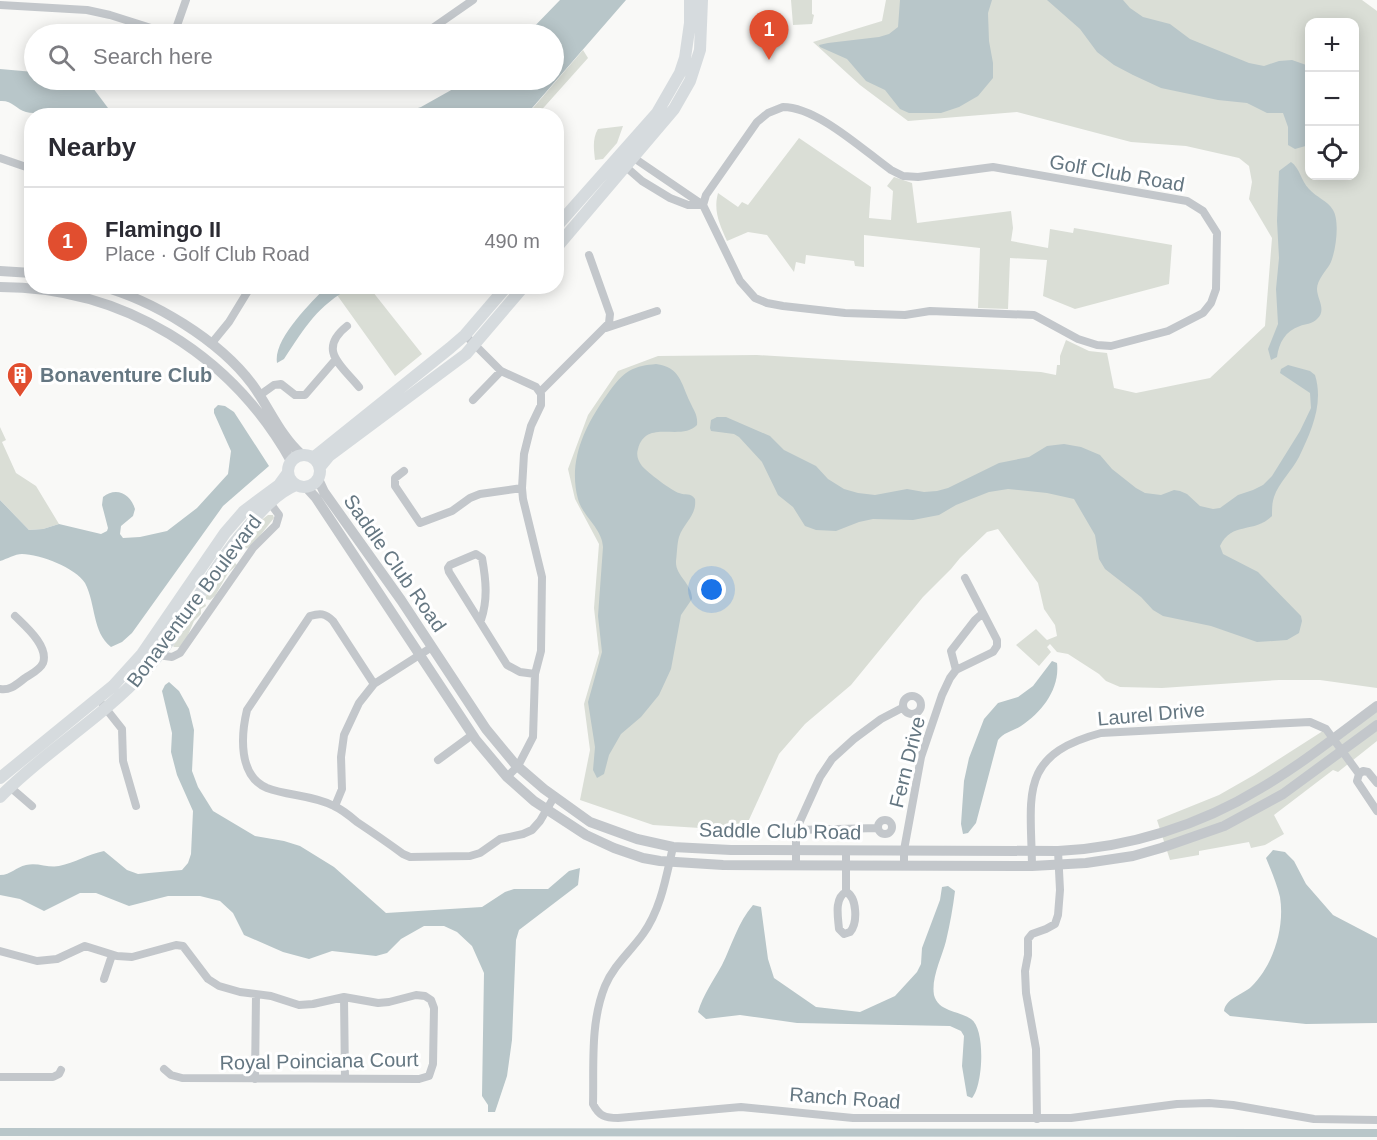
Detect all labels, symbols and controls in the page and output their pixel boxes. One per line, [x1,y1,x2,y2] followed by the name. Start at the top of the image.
[750,10,788,60] pin: 1
[1305,18,1359,180] map controls
[1305,18,1359,72] button: +
[24,24,564,90] search box
[45,41,78,74] icon: search
[93,44,213,69] text: Search here
[1305,72,1359,126] button: −
[1305,126,1359,180] button: locate
[48,132,136,162] text: Nearby
[1048,150,1186,196] street label: Golf Club Road
[105,217,221,242] text: Flamingo II
[62,230,73,252] text: 1
[484,230,540,252] text: 490 m
[105,243,310,265] text: Place · Golf Club Road
[5,360,35,398] building icon: Bonaventure Club
[40,364,212,386] place label: Bonaventure Club
[339,490,451,636] street label: Saddle Club Road
[122,511,266,691] street label: Bonaventure Boulevard
[697,575,726,604] your location
[1096,698,1206,730] street label: Laurel Drive
[885,714,929,810] street label: Fern Drive
[699,819,861,843] street label: Saddle Club Road
[219,1048,419,1074] street label: Royal Poinciana Court
[789,1083,901,1113] street label: Ranch Road

